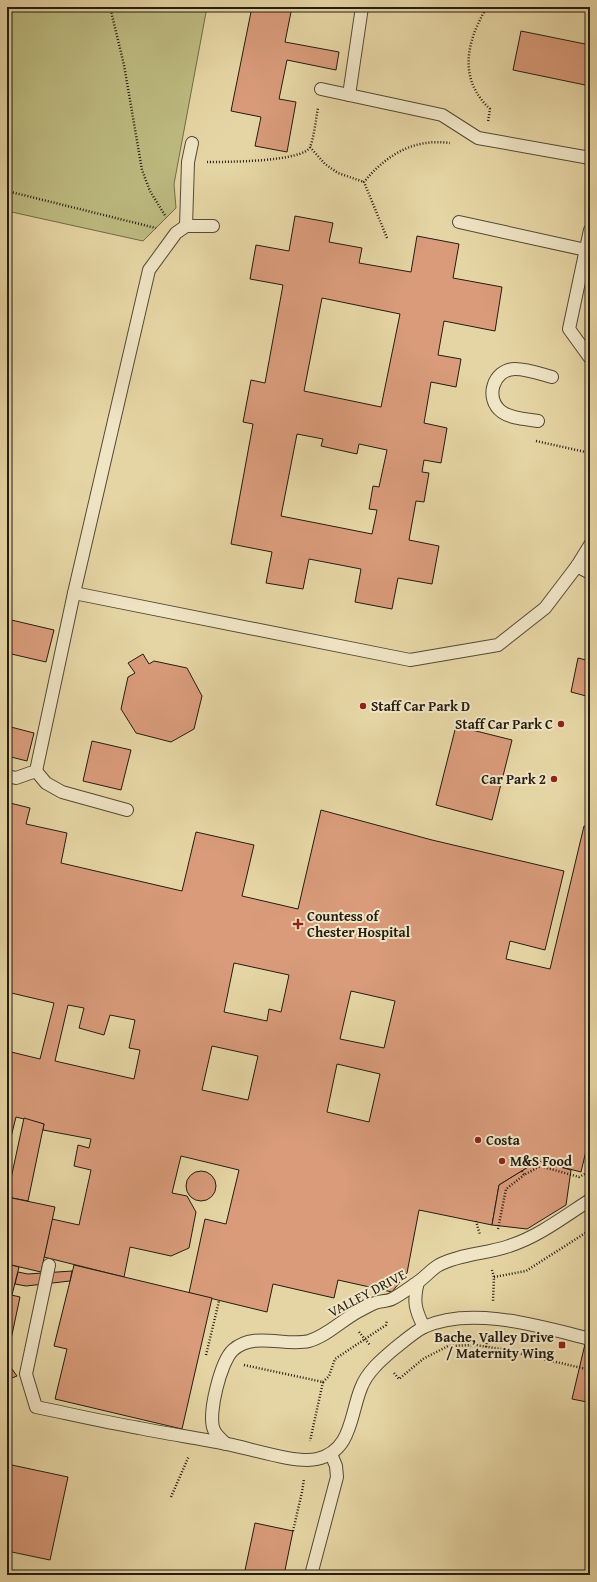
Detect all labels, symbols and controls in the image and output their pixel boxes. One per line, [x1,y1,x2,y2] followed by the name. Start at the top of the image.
[371,696,470,716] place label: Staff Car Park D
[358,701,368,711] marker: Staff Car Park D
[455,714,553,734] place label: Staff Car Park C
[556,719,566,729] marker: Staff Car Park C
[481,769,546,789] place label: Car Park 2
[549,774,559,784] marker: Car Park 2
[307,906,411,942] place label: Countess of Chester Hospital
[292,918,304,930] marker: Countess of Chester Hospital
[486,1130,521,1150] place label: Costa
[473,1135,483,1145] marker: Costa
[510,1151,572,1171] place label: M&S Food
[497,1156,507,1166] marker: M&S Food
[325,1264,409,1322] street label: VALLEY DRIVE
[435,1327,555,1363] place label: Bache, Valley Drive / Maternity Wing
[557,1340,567,1350] marker: Bache, Valley Drive / Maternity Wing

